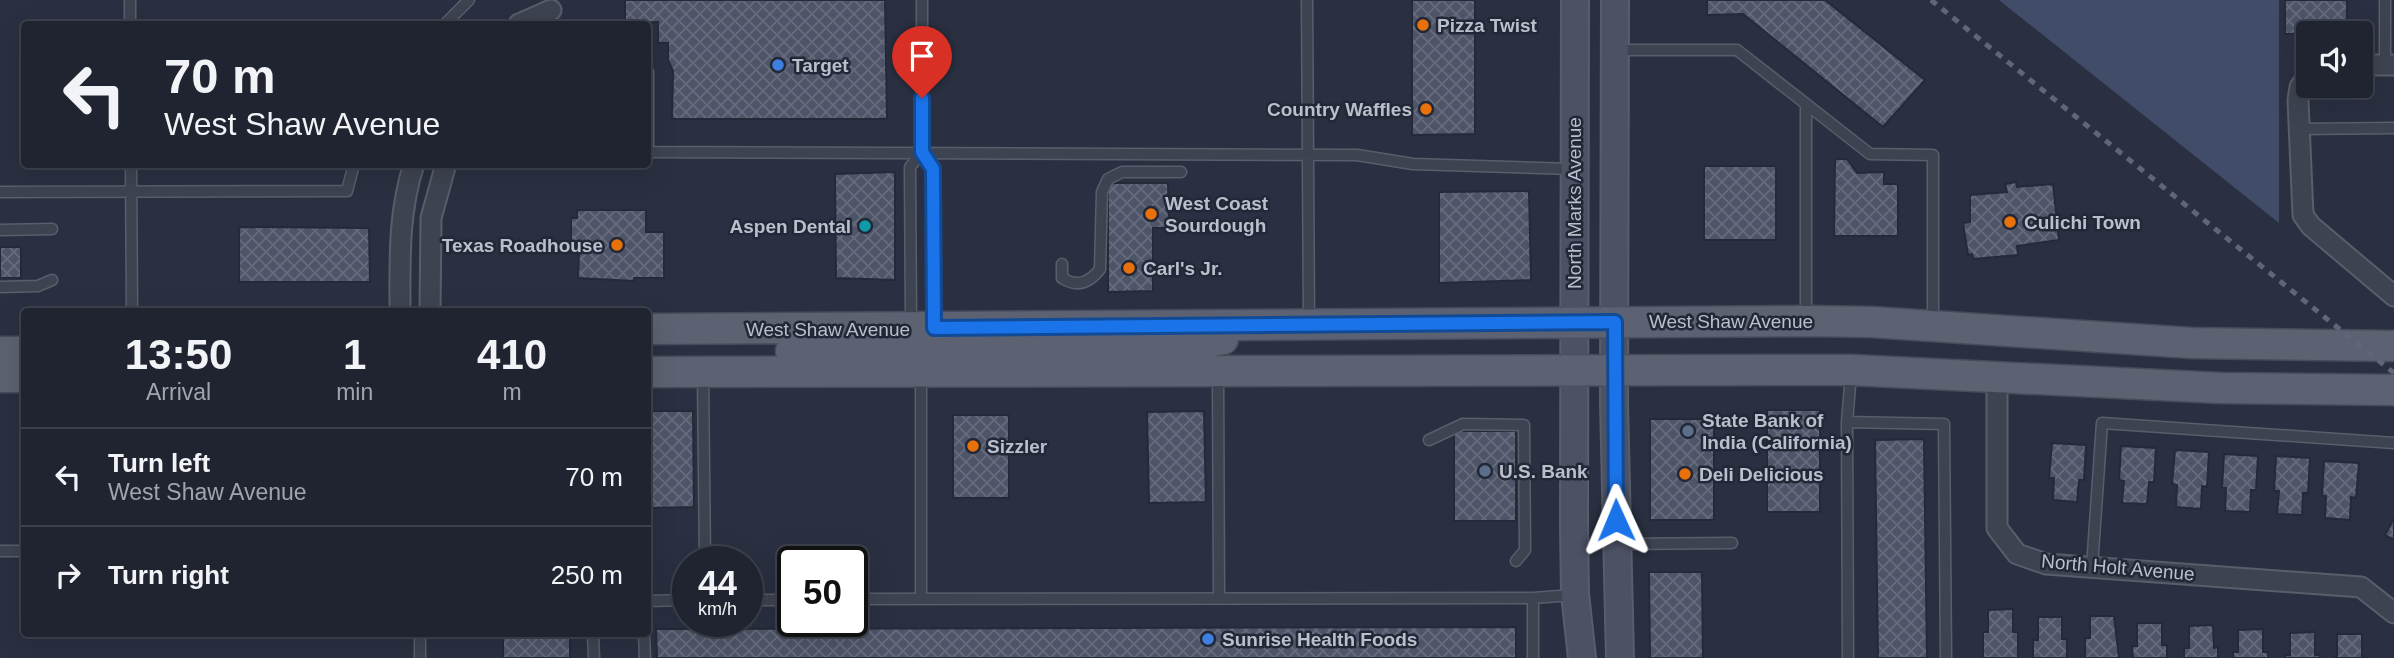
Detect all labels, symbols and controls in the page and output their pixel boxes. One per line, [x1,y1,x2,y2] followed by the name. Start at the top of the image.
[1437,15,1538,36] place label: Pizza Twist
[1415,17,1431,33] marker: Pizza Twist
[2296,21,2373,98] map controls
[2296,21,2373,98] button: sound
[892,26,952,98] pin
[903,37,941,75] icon: arrive
[49,49,140,140] icon: left
[164,49,276,103] text: 70 m
[792,55,849,76] place label: Target
[770,57,786,73] marker: Target
[1267,99,1412,120] place label: Country Waffles
[1418,101,1434,117] marker: Country Waffles
[164,106,440,142] text: West Shaw Avenue
[1564,117,1585,289] street label: North Marks Avenue
[1165,193,1269,236] place label: West Coast Sourdough
[1143,206,1159,222] marker: West Coast Sourdough
[2024,212,2141,233] place label: Culichi Town
[2002,214,2018,230] marker: Culichi Town
[730,216,851,237] place label: Aspen Dental
[857,218,873,234] marker: Aspen Dental
[442,235,603,256] place label: Texas Roadhouse
[609,237,625,253] marker: Texas Roadhouse
[1143,258,1223,279] place label: Carl's Jr.
[1121,260,1137,276] marker: Carl's Jr.
[1649,311,1813,332] street label: West Shaw Avenue
[746,319,910,340] street label: West Shaw Avenue
[125,331,232,378] text: 13:50
[343,331,366,378] text: 1
[477,331,547,378] text: 410
[146,379,211,405] text: Arrival
[336,379,373,405] text: min
[503,379,522,405] text: m
[1702,410,1852,453] place label: State Bank of India (California)
[1680,423,1696,439] marker: State Bank of India (California)
[987,436,1048,457] place label: Sizzler
[965,438,981,454] marker: Sizzler
[108,448,210,478] text: Turn left
[49,458,87,496] icon: left
[1499,461,1588,482] place label: U.S. Bank
[565,462,623,492] text: 70 m
[1477,463,1493,479] marker: U.S. Bank
[1699,464,1824,485] place label: Deli Delicious
[1677,466,1693,482] marker: Deli Delicious
[108,479,307,505] text: West Shaw Avenue
[1579,483,1653,557] position arrow
[777,546,868,637] speed limit sign: 50
[2040,550,2196,585] street label: North Holt Avenue
[49,556,87,594] icon: right
[108,560,229,590] text: Turn right
[551,560,623,590] text: 250 m
[698,563,737,602] text: 44
[698,599,737,619] text: km/h
[1222,629,1417,650] place label: Sunrise Health Foods
[1200,631,1216,647] marker: Sunrise Health Foods

